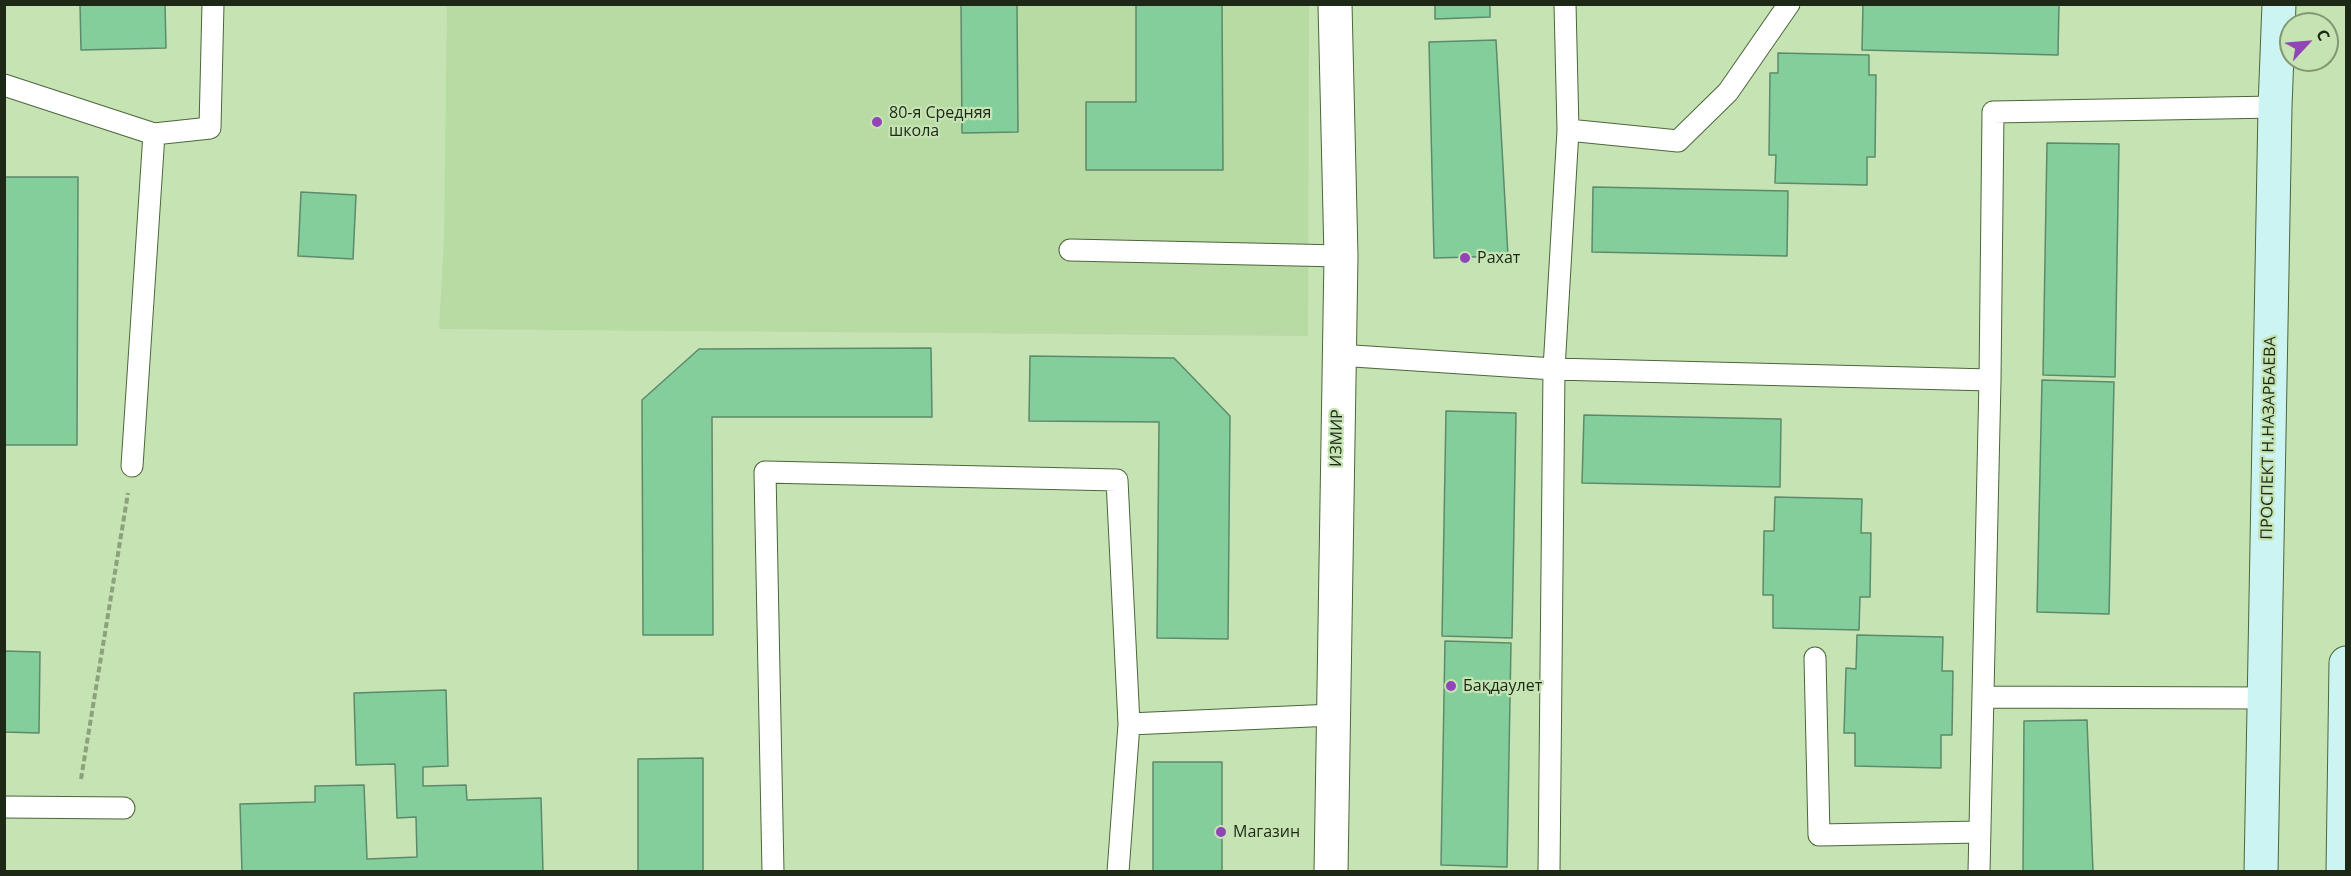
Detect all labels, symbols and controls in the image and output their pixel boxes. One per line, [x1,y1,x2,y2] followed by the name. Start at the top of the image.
[2279,12,2339,72] north arrow
[2311,26,2336,44] text: С
[889,103,991,141] place label: 80-я Средняя школа
[870,115,884,129] marker: 80-я Средняя школа
[1477,248,1520,268] place label: Рахат
[1458,251,1472,265] marker: Рахат
[2258,336,2280,540] street label: ПРОСПЕКТ Н.НАЗАРБАЕВА
[1327,409,1347,467] street label: ИЗМИР
[1463,676,1542,696] place label: Бақдаулет
[1444,679,1458,693] marker: Бақдаулет
[1233,822,1300,842] place label: Магазин
[1214,825,1228,839] marker: Магазин

